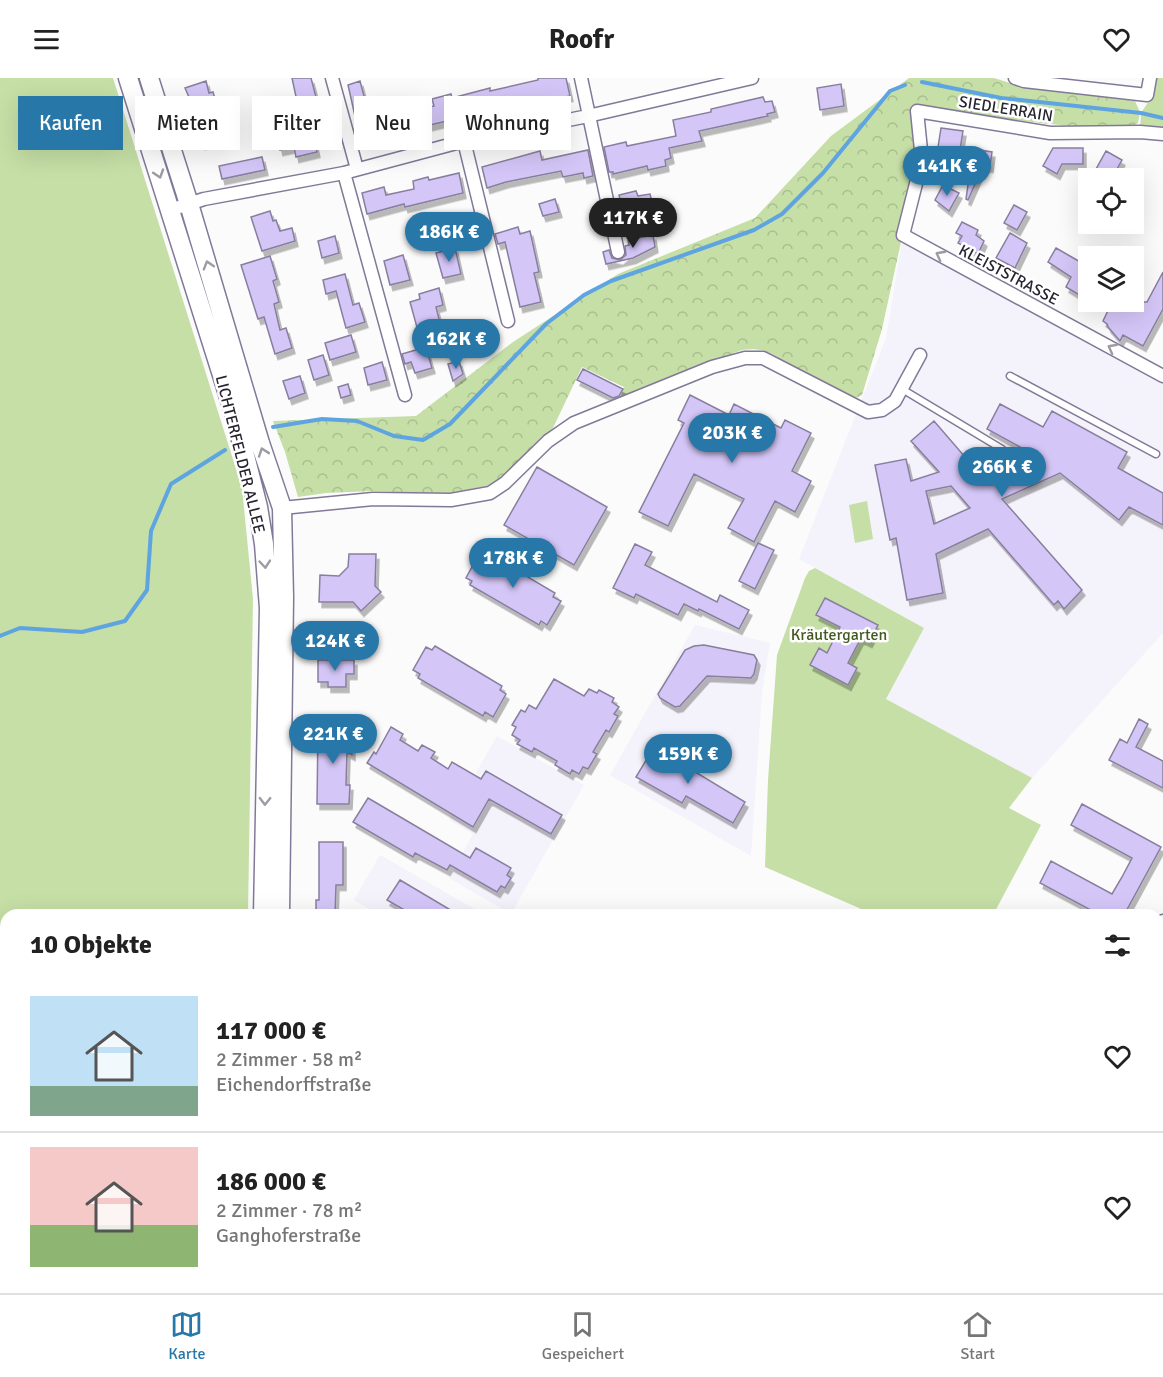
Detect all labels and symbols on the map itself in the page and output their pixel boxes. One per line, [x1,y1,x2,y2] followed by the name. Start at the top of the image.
[957,92,1054,126] street label: SIEDLERRAIN
[898,146,996,197] pin: 141K €
[151,168,164,179] one-way arrow
[584,198,682,249] pin: 117K €
[400,212,498,263] pin: 186K €
[955,240,1062,310] street label: KLEISTSTRASSE
[936,251,946,262] one-way arrow
[203,260,215,271] one-way arrow
[407,319,505,370] pin: 162K €
[1107,344,1118,355] one-way arrow
[211,373,269,535] street label: LICHTERFELDER ALLEE
[683,413,781,464] pin: 203K €
[258,447,271,458] one-way arrow
[953,447,1051,498] pin: 266K €
[464,538,562,589] pin: 178K €
[258,559,271,568] one-way arrow
[286,621,384,672] pin: 124K €
[791,625,887,645] park label: Kräutergarten
[284,714,382,765] pin: 221K €
[639,734,737,785] pin: 159K €
[259,796,272,805] one-way arrow

